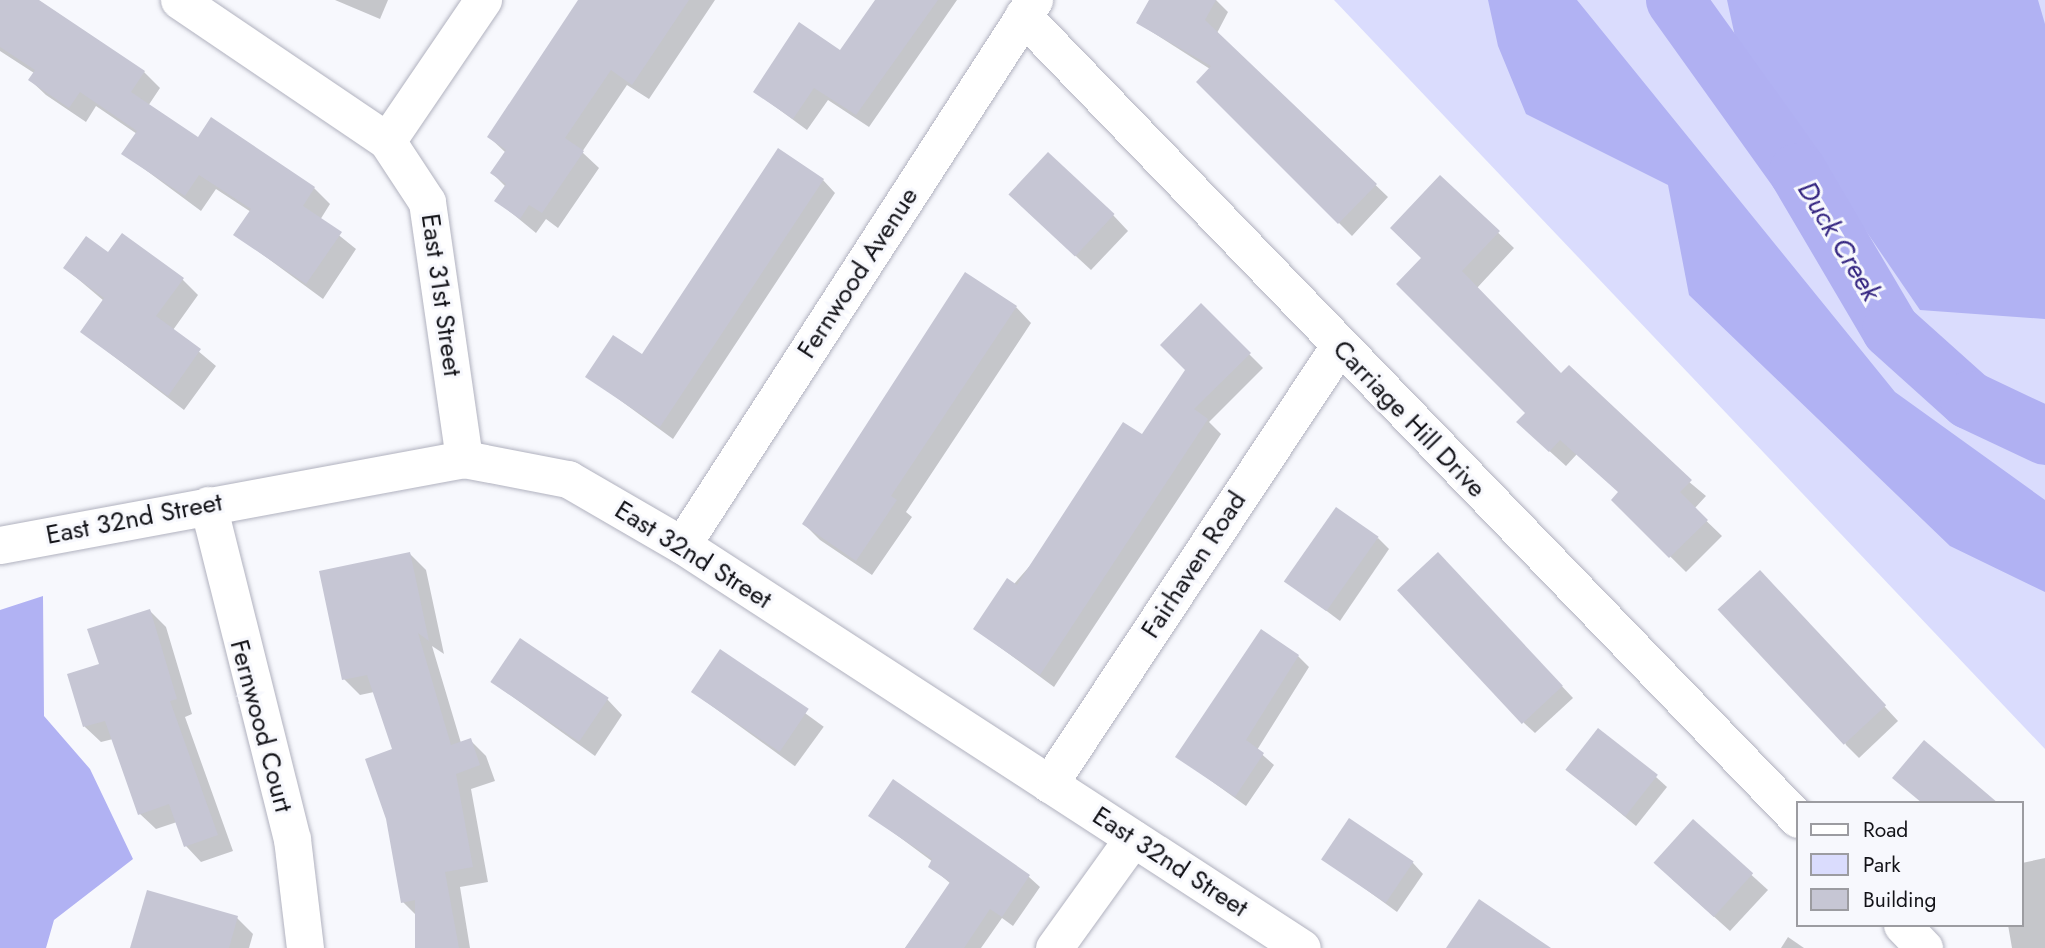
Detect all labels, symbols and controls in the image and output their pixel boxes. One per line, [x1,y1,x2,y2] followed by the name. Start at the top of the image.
[1790,175,1888,307] water label: Duck Creek
[791,182,925,364] street label: Fernwood Avenue
[414,212,468,378] street label: East 31st Street
[1326,334,1492,504] street label: Carriage Hill Drive
[1135,486,1253,644] street label: Fairhaven Road
[43,487,225,551] street label: East 32nd Street
[609,494,777,616] street label: East 32nd Street
[223,636,299,816] street label: Fernwood Court
[1087,800,1253,924] street label: East 32nd Street
[1797,801,2024,927] legend
[1863,815,1908,845] text: Road
[1863,850,1900,880] text: Park
[1863,885,1936,915] text: Building

